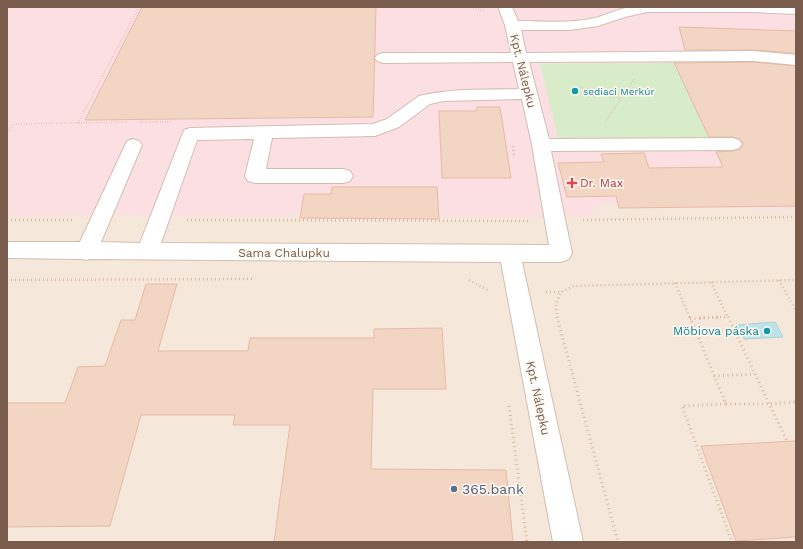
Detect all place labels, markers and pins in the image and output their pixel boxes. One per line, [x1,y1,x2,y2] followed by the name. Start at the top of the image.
[570,86,580,96] marker: sediaci Merkúr
[583,86,655,97] place label: sediaci Merkúr
[580,176,623,190] place label: Dr. Max
[567,178,577,188] marker: Dr. Max
[673,324,759,338] place label: Möbiova páska
[762,326,772,336] marker: Möbiova páska
[462,481,524,497] place label: 365.bank
[449,484,459,494] marker: 365.bank

